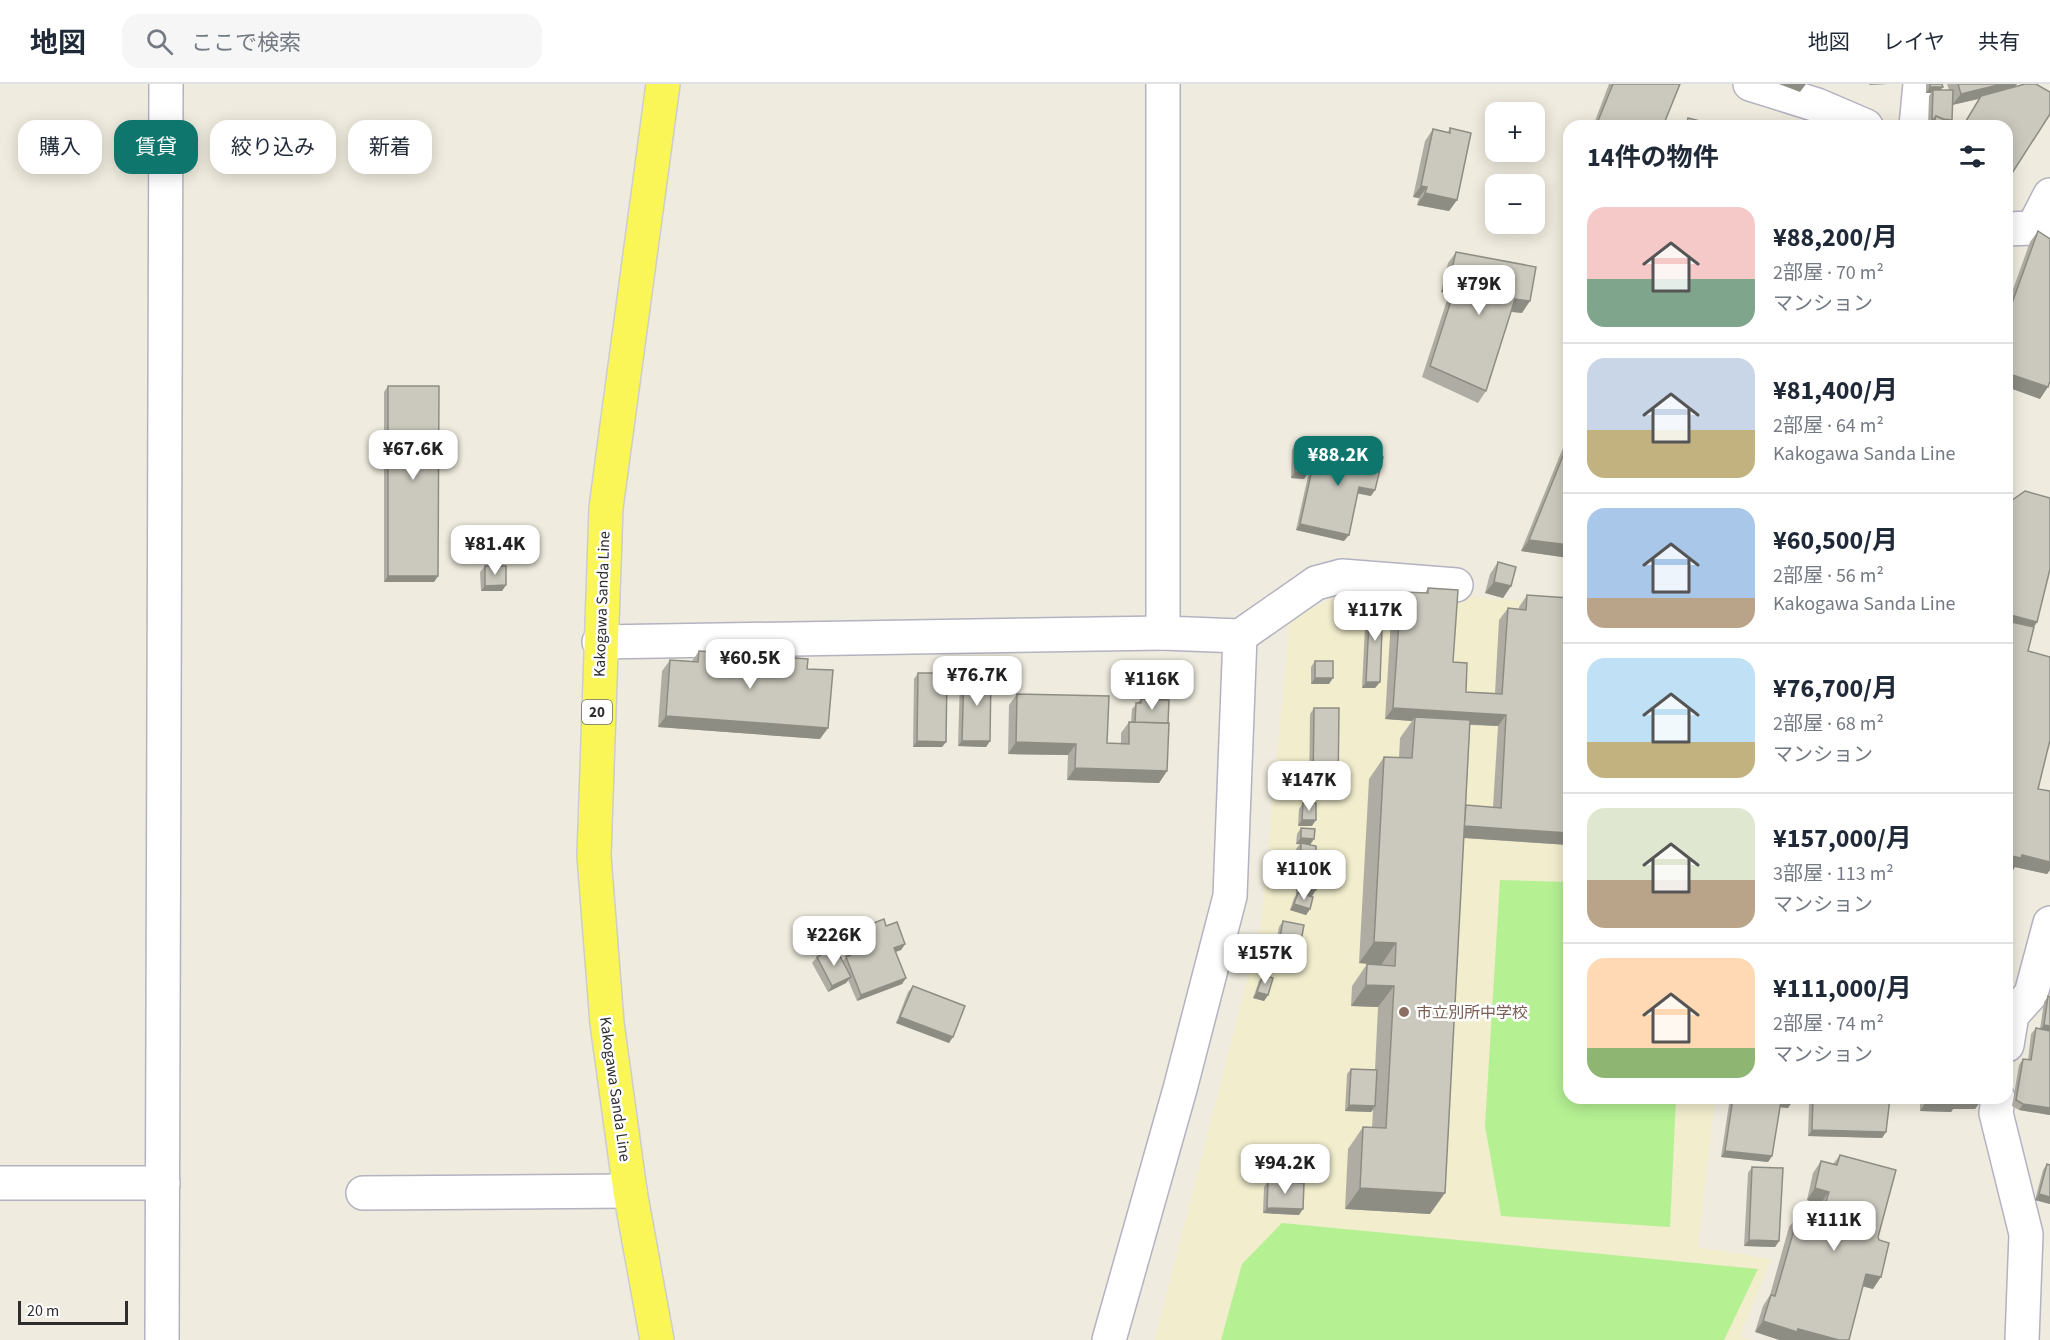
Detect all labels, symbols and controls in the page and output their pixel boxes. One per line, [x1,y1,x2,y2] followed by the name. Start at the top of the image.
[122,14,542,68] search box
[30,23,86,63] text: 地図
[143,25,176,58] icon: search
[191,27,301,59] text: ここで検索
[1808,27,1850,57] text: 地図
[1883,27,1945,57] text: レイヤ
[1978,27,2020,57] text: 共有
[1485,102,1545,234] map controls
[1485,102,1545,162] button: +
[18,120,102,174] chip: 購入
[114,120,198,174] chip: 賃貸
[210,120,336,174] chip: 絞り込み
[348,120,432,174] chip: 新着
[1587,139,1718,176] text: 14件の物件
[1956,140,1989,173] icon: filters
[1485,174,1545,234] button: −
[1773,219,1898,256] text: ¥88,200/月
[1635,231,1707,303] icon: home
[1773,259,1884,287] text: 2部屋 · 70 m²
[1443,265,1515,316] pin: ¥79K
[1457,270,1501,298] text: ¥79K
[1773,290,1873,318] text: マンション
[1773,372,1898,409] text: ¥81,400/月
[1635,382,1707,454] icon: home
[1773,412,1884,440] text: 2部屋 · 64 m²
[364,430,462,481] pin: ¥67.6K
[383,435,443,463] text: ¥67.6K
[1289,436,1387,487] pin: ¥88.2K
[1773,440,1956,468] text: Kakogawa Sanda Line
[1308,441,1368,469] text: ¥88.2K
[1773,522,1898,559] text: ¥60,500/月
[446,525,544,576] pin: ¥81.4K
[465,530,525,558] text: ¥81.4K
[588,531,616,677] street label: Kakogawa Sanda Line
[1635,532,1707,604] icon: home
[1773,562,1884,590] text: 2部屋 · 56 m²
[1773,590,1956,618] text: Kakogawa Sanda Line
[1333,591,1417,642] pin: ¥117K
[1348,596,1402,624] text: ¥117K
[701,639,799,690] pin: ¥60.5K
[720,644,780,672] text: ¥60.5K
[928,656,1026,707] pin: ¥76.7K
[1110,660,1194,711] pin: ¥116K
[947,661,1007,689] text: ¥76.7K
[1125,665,1179,693] text: ¥116K
[1773,670,1898,707] text: ¥76,700/月
[1635,682,1707,754] icon: home
[582,700,612,724] road number: 20
[1773,710,1884,738] text: 2部屋 · 68 m²
[1773,741,1873,769] text: マンション
[1267,761,1351,812] pin: ¥147K
[1282,766,1336,794] text: ¥147K
[1773,820,1912,857] text: ¥157,000/月
[1635,832,1707,904] icon: home
[1262,850,1346,901] pin: ¥110K
[1277,855,1331,883] text: ¥110K
[1773,860,1894,888] text: 3部屋 · 113 m²
[1773,891,1873,919] text: マンション
[792,916,876,967] pin: ¥226K
[807,921,861,949] text: ¥226K
[1223,934,1307,985] pin: ¥157K
[1238,939,1292,967] text: ¥157K
[1773,970,1912,1007] text: ¥111,000/月
[1635,982,1707,1054] icon: home
[1416,1002,1528,1024] place label: 市立別所中学校
[1397,1005,1411,1019] marker: 市立別所中学校
[1773,1010,1884,1038] text: 2部屋 · 74 m²
[594,1015,636,1163] street label: Kakogawa Sanda Line
[1773,1041,1873,1069] text: マンション
[1236,1144,1334,1195] pin: ¥94.2K
[1255,1149,1315,1177] text: ¥94.2K
[1792,1201,1876,1252] pin: ¥111K
[1807,1206,1861,1234] text: ¥111K
[18,1298,128,1326] scale bar
[27,1300,59,1322] text: 20 m

